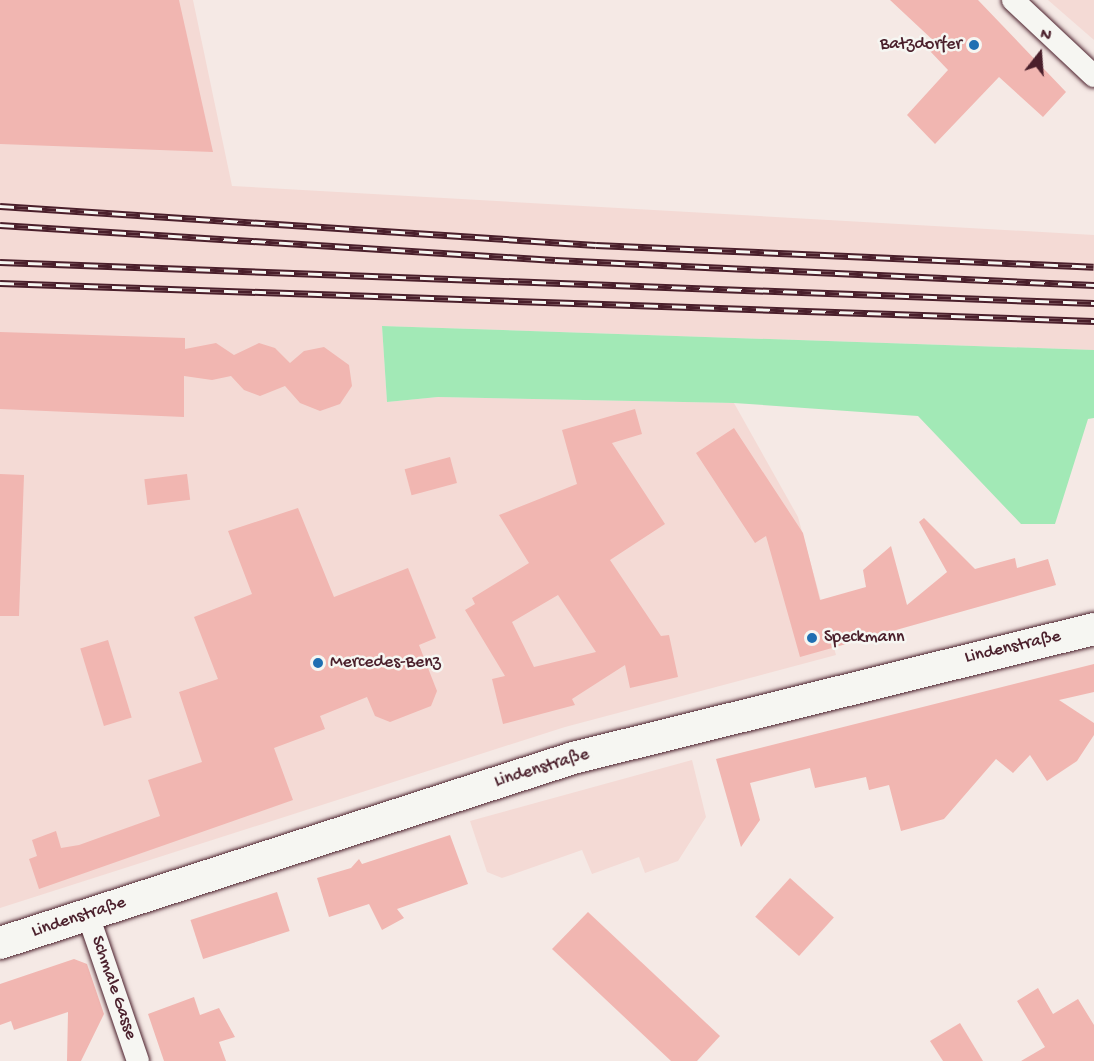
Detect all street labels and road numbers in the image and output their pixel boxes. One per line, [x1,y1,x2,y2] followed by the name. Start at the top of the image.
[963,626,1063,670] street label: Lindenstraße
[492,744,592,794] street label: Lindenstraße
[29,893,129,943] street label: Lindenstraße
[85,933,141,1043] street label: Schmale Gasse

